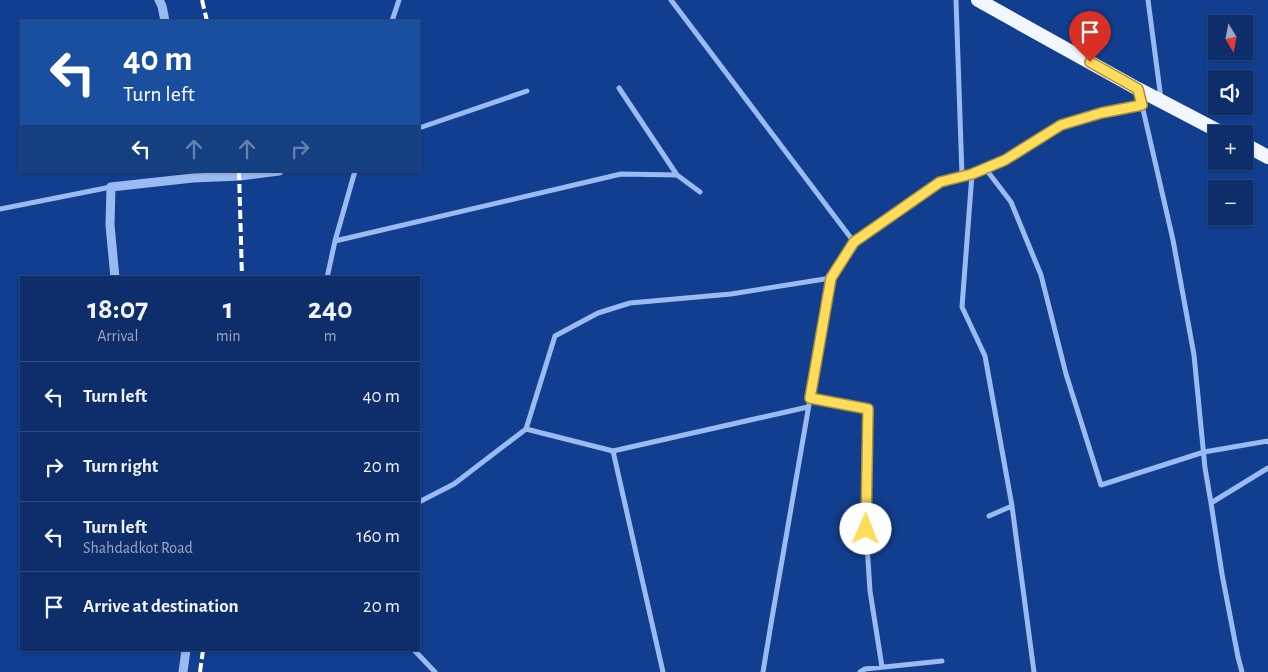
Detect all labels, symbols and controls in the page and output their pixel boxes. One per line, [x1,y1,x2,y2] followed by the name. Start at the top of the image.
[1069,11,1111,62] pin
[1208,15,1252,60] north arrow
[1208,15,1253,225] map controls
[1076,18,1104,46] icon: arrive
[40,40,105,105] icon: left
[123,42,192,77] text: 40 m
[1208,70,1253,115] button: sound
[123,83,195,105] text: Turn left
[1208,125,1253,170] button: +
[127,135,155,163] icon: left
[180,135,208,163] icon: ahead
[233,135,261,163] icon: ahead
[286,135,314,163] icon: right
[1208,180,1253,225] button: −
[87,294,148,324] text: 18:07
[223,294,234,324] text: 1
[308,294,353,324] text: 240
[97,328,138,344] text: Arrival
[216,328,241,344] text: min
[324,328,337,344] text: m
[40,383,68,411] icon: left
[83,387,147,406] text: Turn left
[362,387,400,406] text: 40 m
[40,453,68,481] icon: right
[83,457,158,476] text: Turn right
[363,457,400,476] text: 20 m
[839,502,891,554] position arrow
[83,518,147,537] text: Turn left
[40,523,68,551] icon: left
[356,527,400,546] text: 160 m
[83,540,193,556] text: Shahdadkot Road
[40,593,68,621] icon: arrive
[83,597,239,616] text: Arrive at destination
[363,597,400,616] text: 20 m

